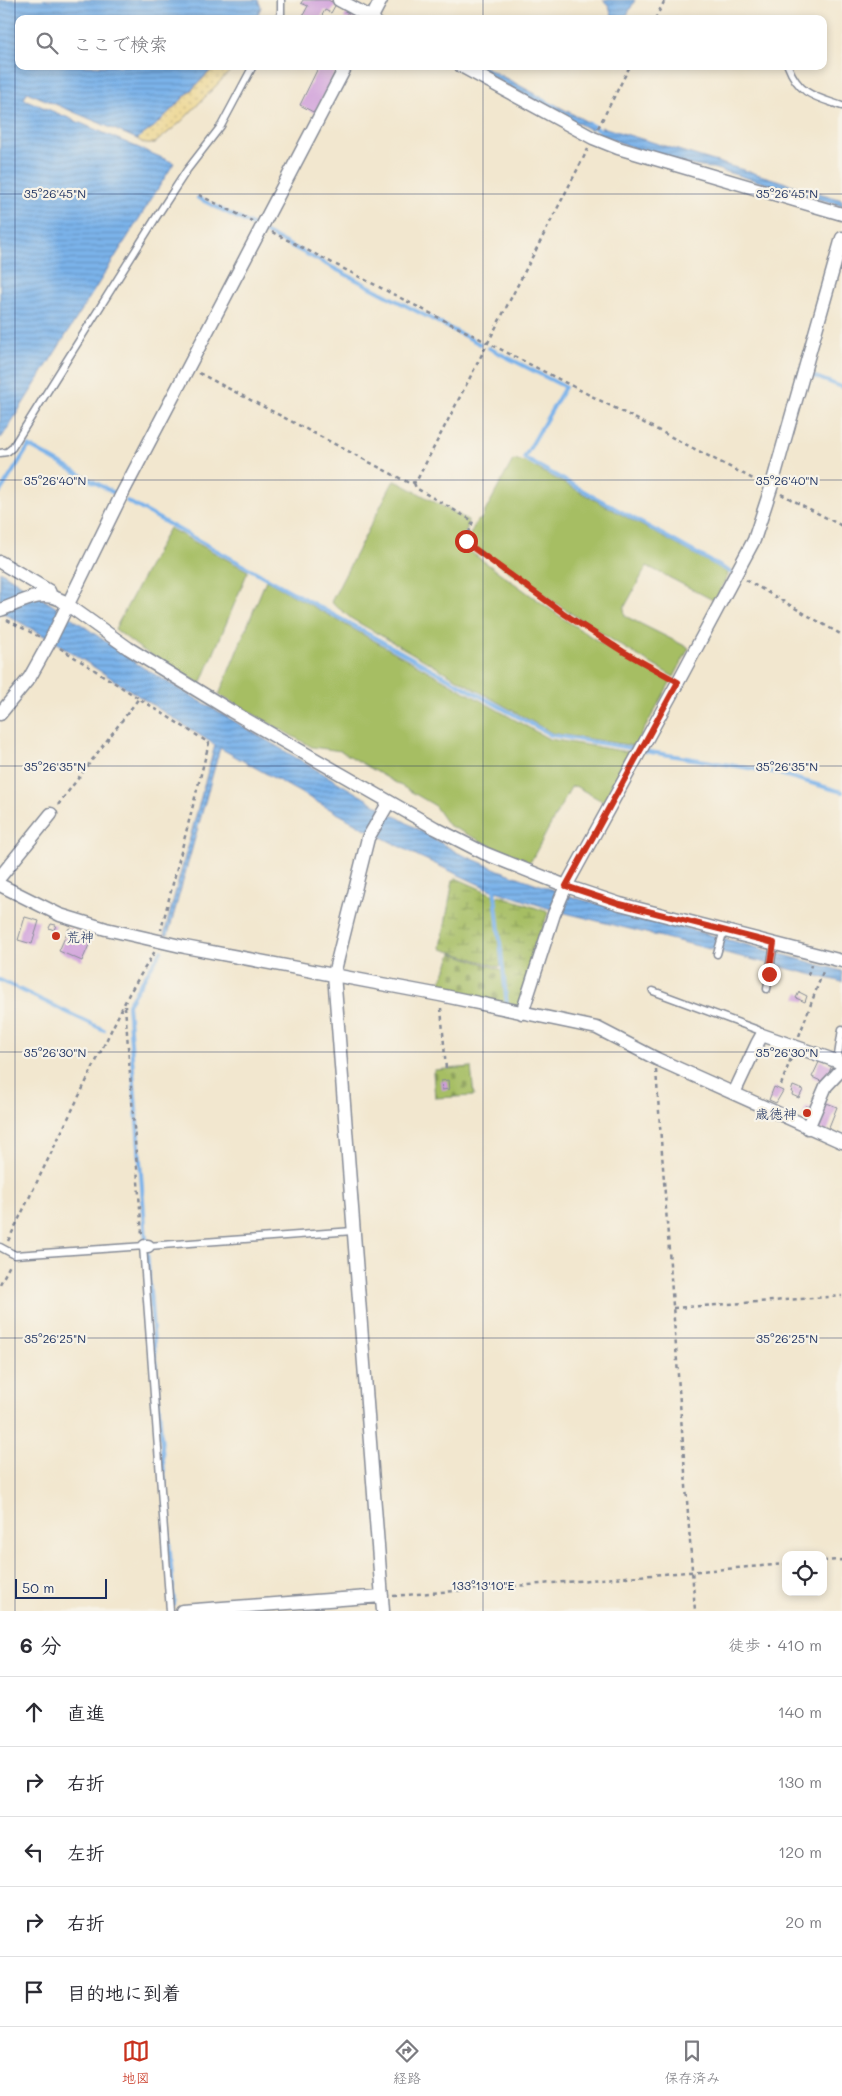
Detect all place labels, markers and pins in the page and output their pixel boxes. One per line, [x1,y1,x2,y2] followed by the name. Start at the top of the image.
[66,927,94,946] place label: 荒神
[50,930,62,942] marker: 荒神
[755,1104,797,1123] place label: 歳徳神
[801,1107,813,1119] marker: 歳徳神

